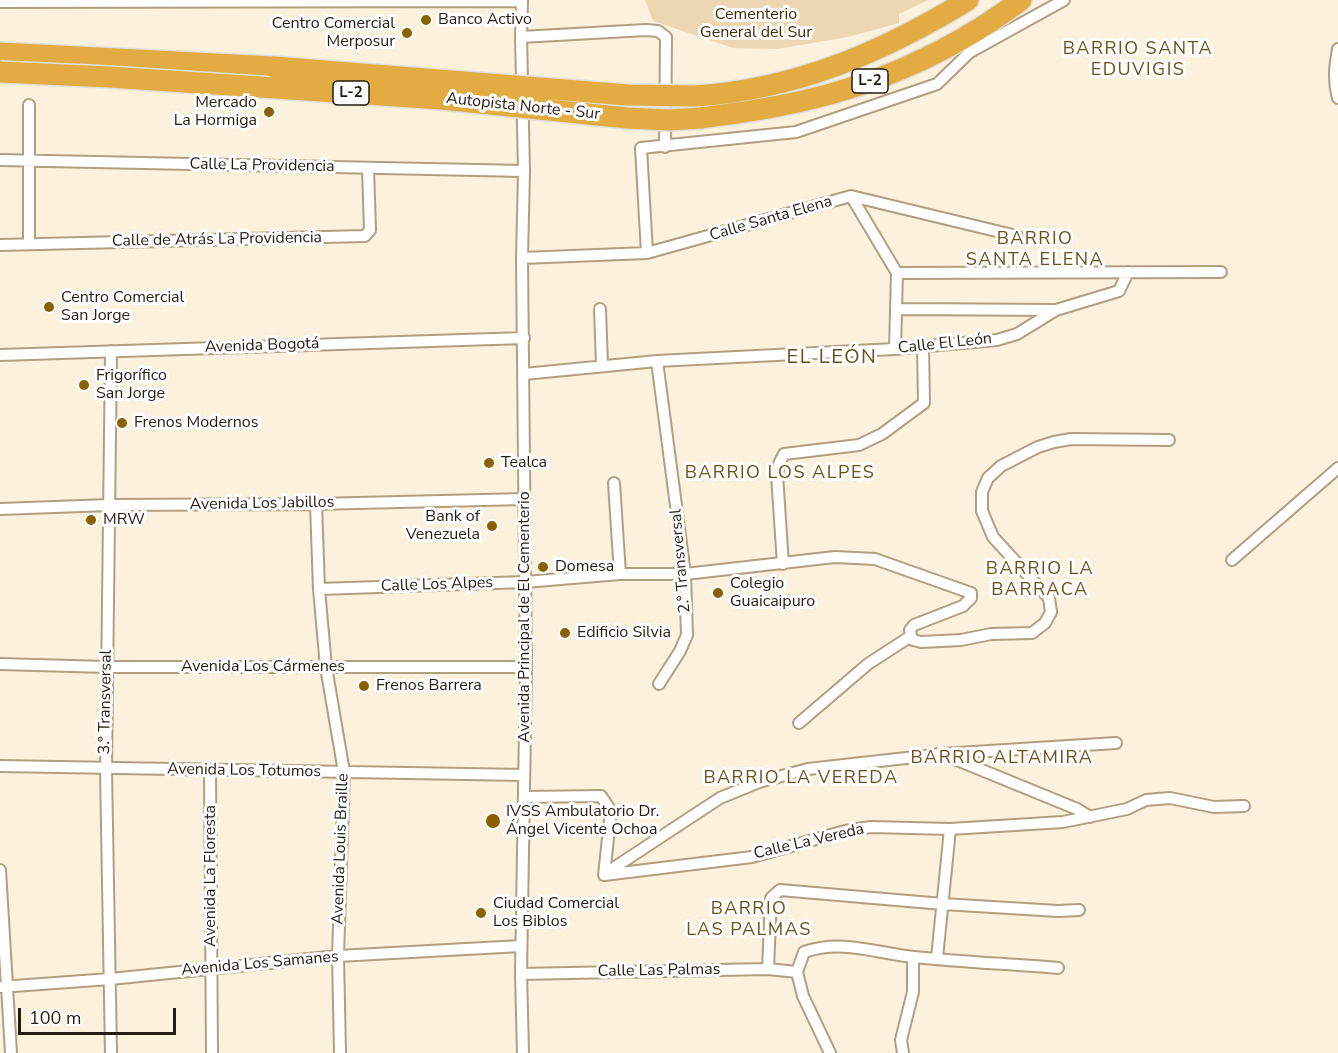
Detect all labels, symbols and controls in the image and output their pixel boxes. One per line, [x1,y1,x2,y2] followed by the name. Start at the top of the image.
[700,5,812,43] park label: Cementerio General del Sur
[438,10,532,30] place label: Banco Activo
[419,13,433,27] marker: Banco Activo
[272,14,395,52] place label: Centro Comercial Merposur
[400,26,414,40] marker: Centro Comercial Merposur
[1063,39,1213,82] district label: BARRIO SANTA EDUVIGIS
[852,69,888,93] road number: L-2
[333,81,369,105] road number: L-2
[445,89,601,125] street label: Autopista Norte - Sur
[174,93,257,131] place label: Mercado La Hormiga
[262,105,276,119] marker: Mercado La Hormiga
[189,155,335,177] street label: Calle La Providencia
[707,192,835,246] street label: Calle Santa Elena
[112,229,322,251] street label: Calle de Atrás La Providencia
[966,229,1104,272] district label: BARRIO SANTA ELENA
[61,288,184,326] place label: Centro Comercial San Jorge
[42,300,56,314] marker: Centro Comercial San Jorge
[897,330,993,358] street label: Calle El León
[204,334,320,358] street label: Avenida Bogotá
[787,346,877,370] district label: EL LEÓN
[96,366,167,404] place label: Frigorífico San Jorge
[77,378,91,392] marker: Frigorífico San Jorge
[134,413,258,433] place label: Frenos Modernos
[115,416,129,430] marker: Frenos Modernos
[501,453,547,473] place label: Tealca
[482,456,496,470] marker: Tealca
[685,463,875,485] district label: BARRIO LOS ALPES
[515,491,535,743] street label: Avenida Principal de El Cementerio
[190,493,334,515] street label: Avenida Los Jabillos
[406,507,480,545] place label: Bank of Venezuela
[667,508,695,614] street label: 2.° Transversal
[103,510,145,530] place label: MRW
[84,513,98,527] marker: MRW
[485,519,499,533] marker: Bank of Venezuela
[555,557,614,577] place label: Domesa
[986,559,1094,602] district label: BARRIO LA BARRACA
[536,560,550,574] marker: Domesa
[381,573,493,597] street label: Calle Los Alpes
[730,574,815,612] place label: Colegio Guaicaipuro
[711,586,725,600] marker: Colegio Guaicaipuro
[577,623,671,643] place label: Edificio Silvia
[558,626,572,640] marker: Edificio Silvia
[95,650,117,754] street label: 3.° Transversal
[181,657,345,677] street label: Avenida Los Cármenes
[376,676,482,696] place label: Frenos Barrera
[357,679,371,693] marker: Frenos Barrera
[911,748,1093,770] district label: BARRIO ALTAMIRA
[167,760,321,782] street label: Avenida Los Totumos
[703,768,899,790] district label: BARRIO LA VEREDA
[329,773,353,925] street label: Avenida Louis Braille
[506,802,659,840] place label: IVSS Ambulatorio Dr. Ángel Vicente Ochoa
[201,805,221,947] street label: Avenida La Floresta
[484,812,502,830] marker: IVSS Ambulatorio Dr. Ángel Vicente Ochoa
[752,820,866,864] street label: Calle La Vereda
[493,894,619,932] place label: Ciudad Comercial Los Biblos
[686,899,812,942] district label: BARRIO LAS PALMAS
[474,906,488,920] marker: Ciudad Comercial Los Biblos
[181,948,339,980] street label: Avenida Los Samanes
[597,960,721,982] street label: Calle Las Palmas
[21,996,178,1034] scale bar
[29,1006,81,1030] text: 100 m

